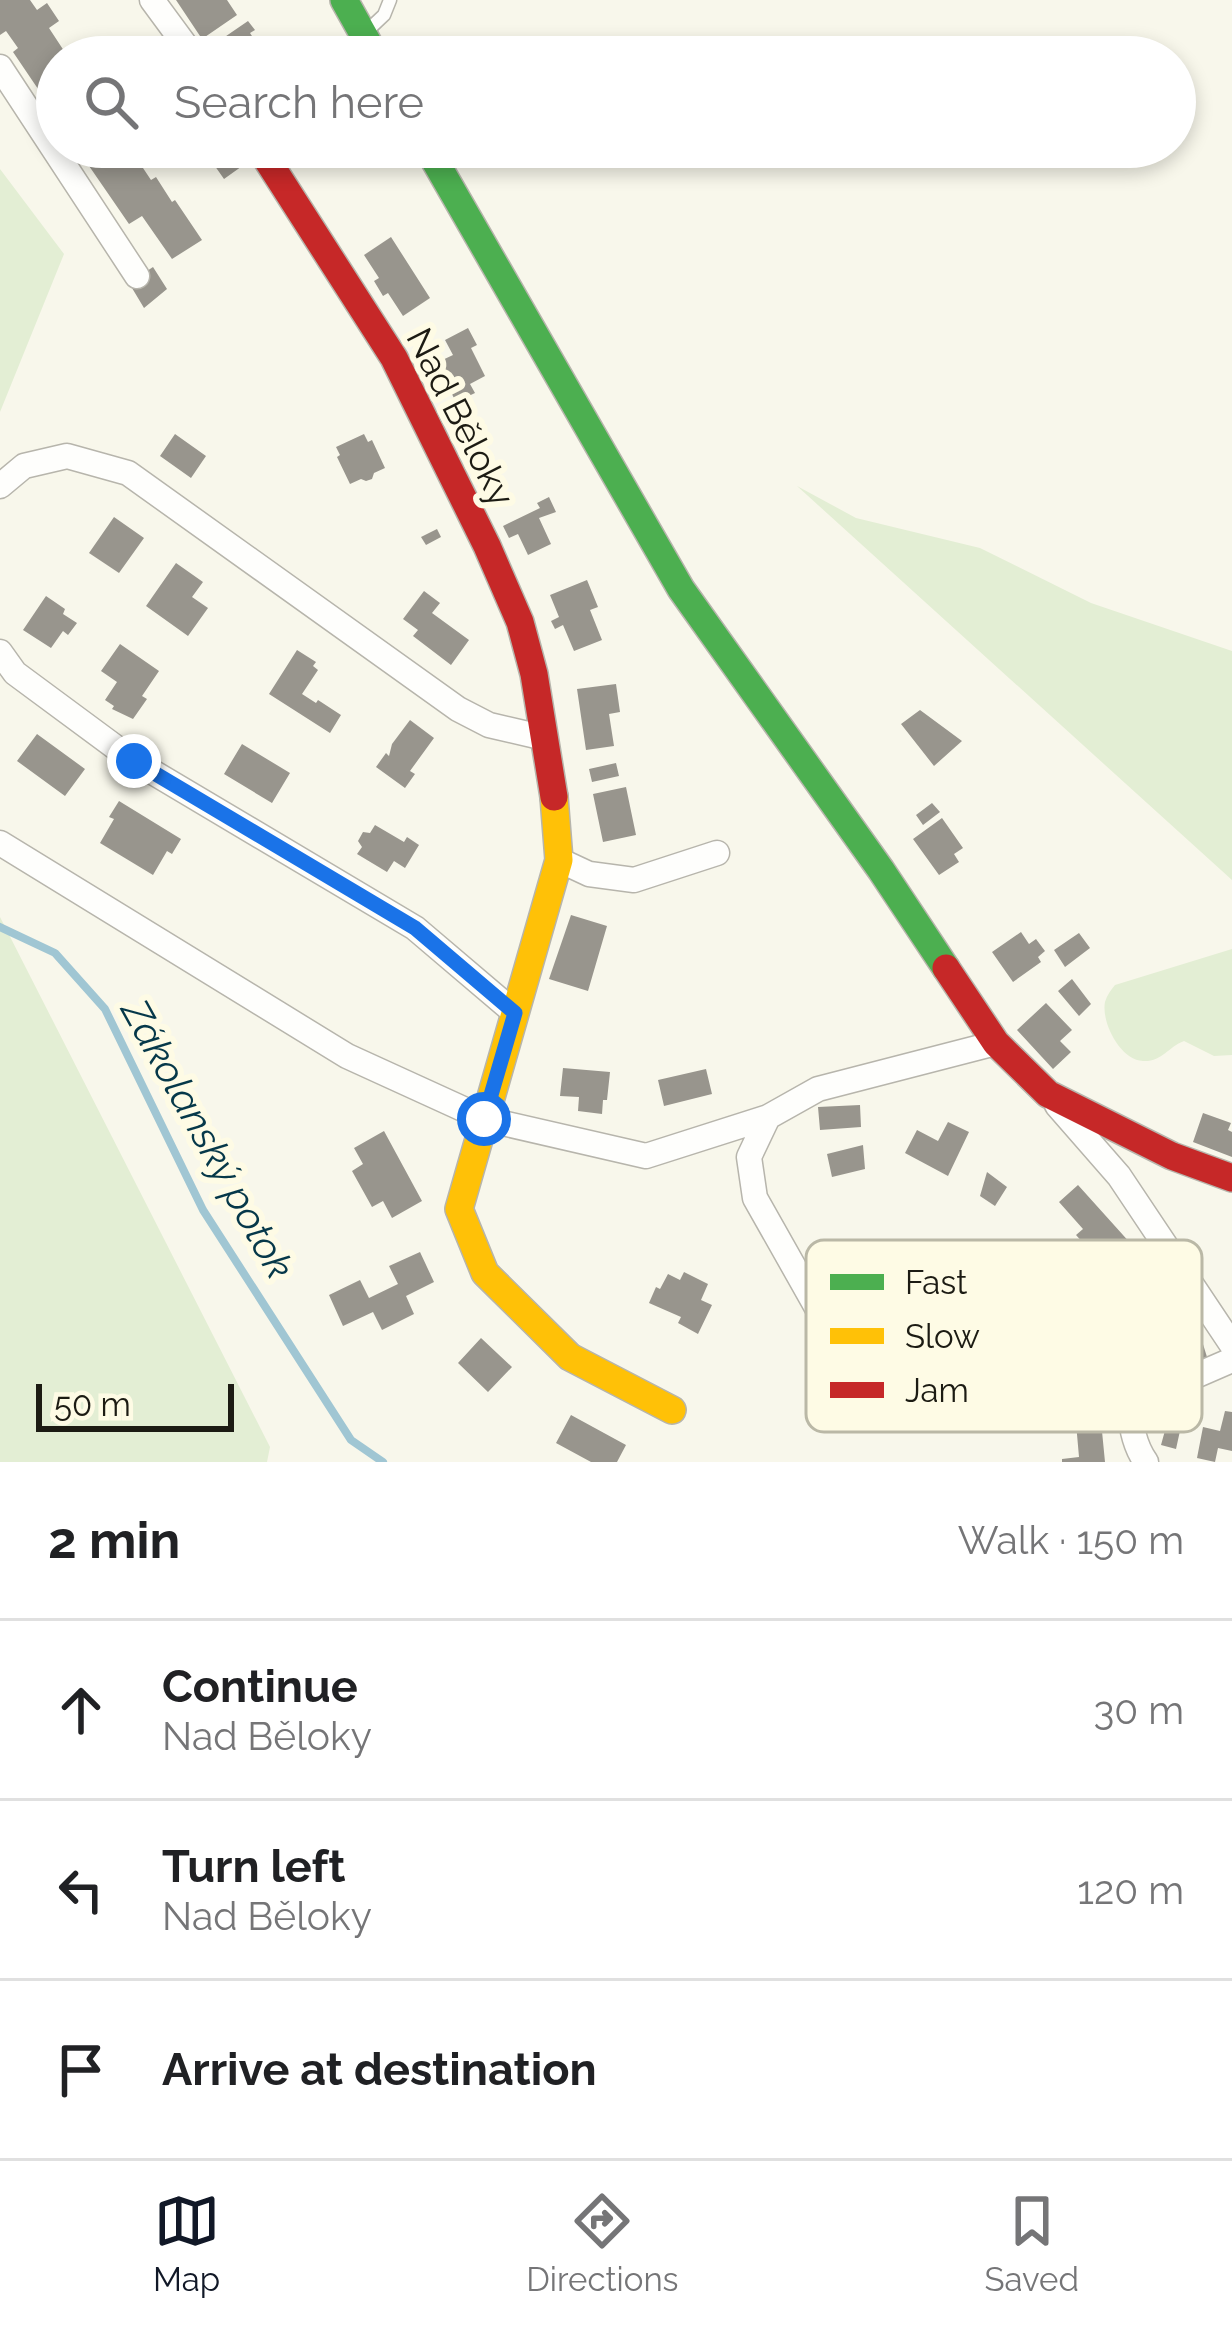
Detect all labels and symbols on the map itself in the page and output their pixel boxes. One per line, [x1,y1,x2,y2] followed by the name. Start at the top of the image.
[398,321,524,513] street label: Nad Běloky
[107,734,161,788] route end
[111,990,304,1286] water label: Zákolanský potok
[457,1092,511,1146] route start
[806,1240,1202,1432] legend
[905,1263,967,1302] text: Fast
[905,1317,980,1356] text: Slow
[905,1371,969,1410] text: Jam
[36,1378,234,1431] scale bar

